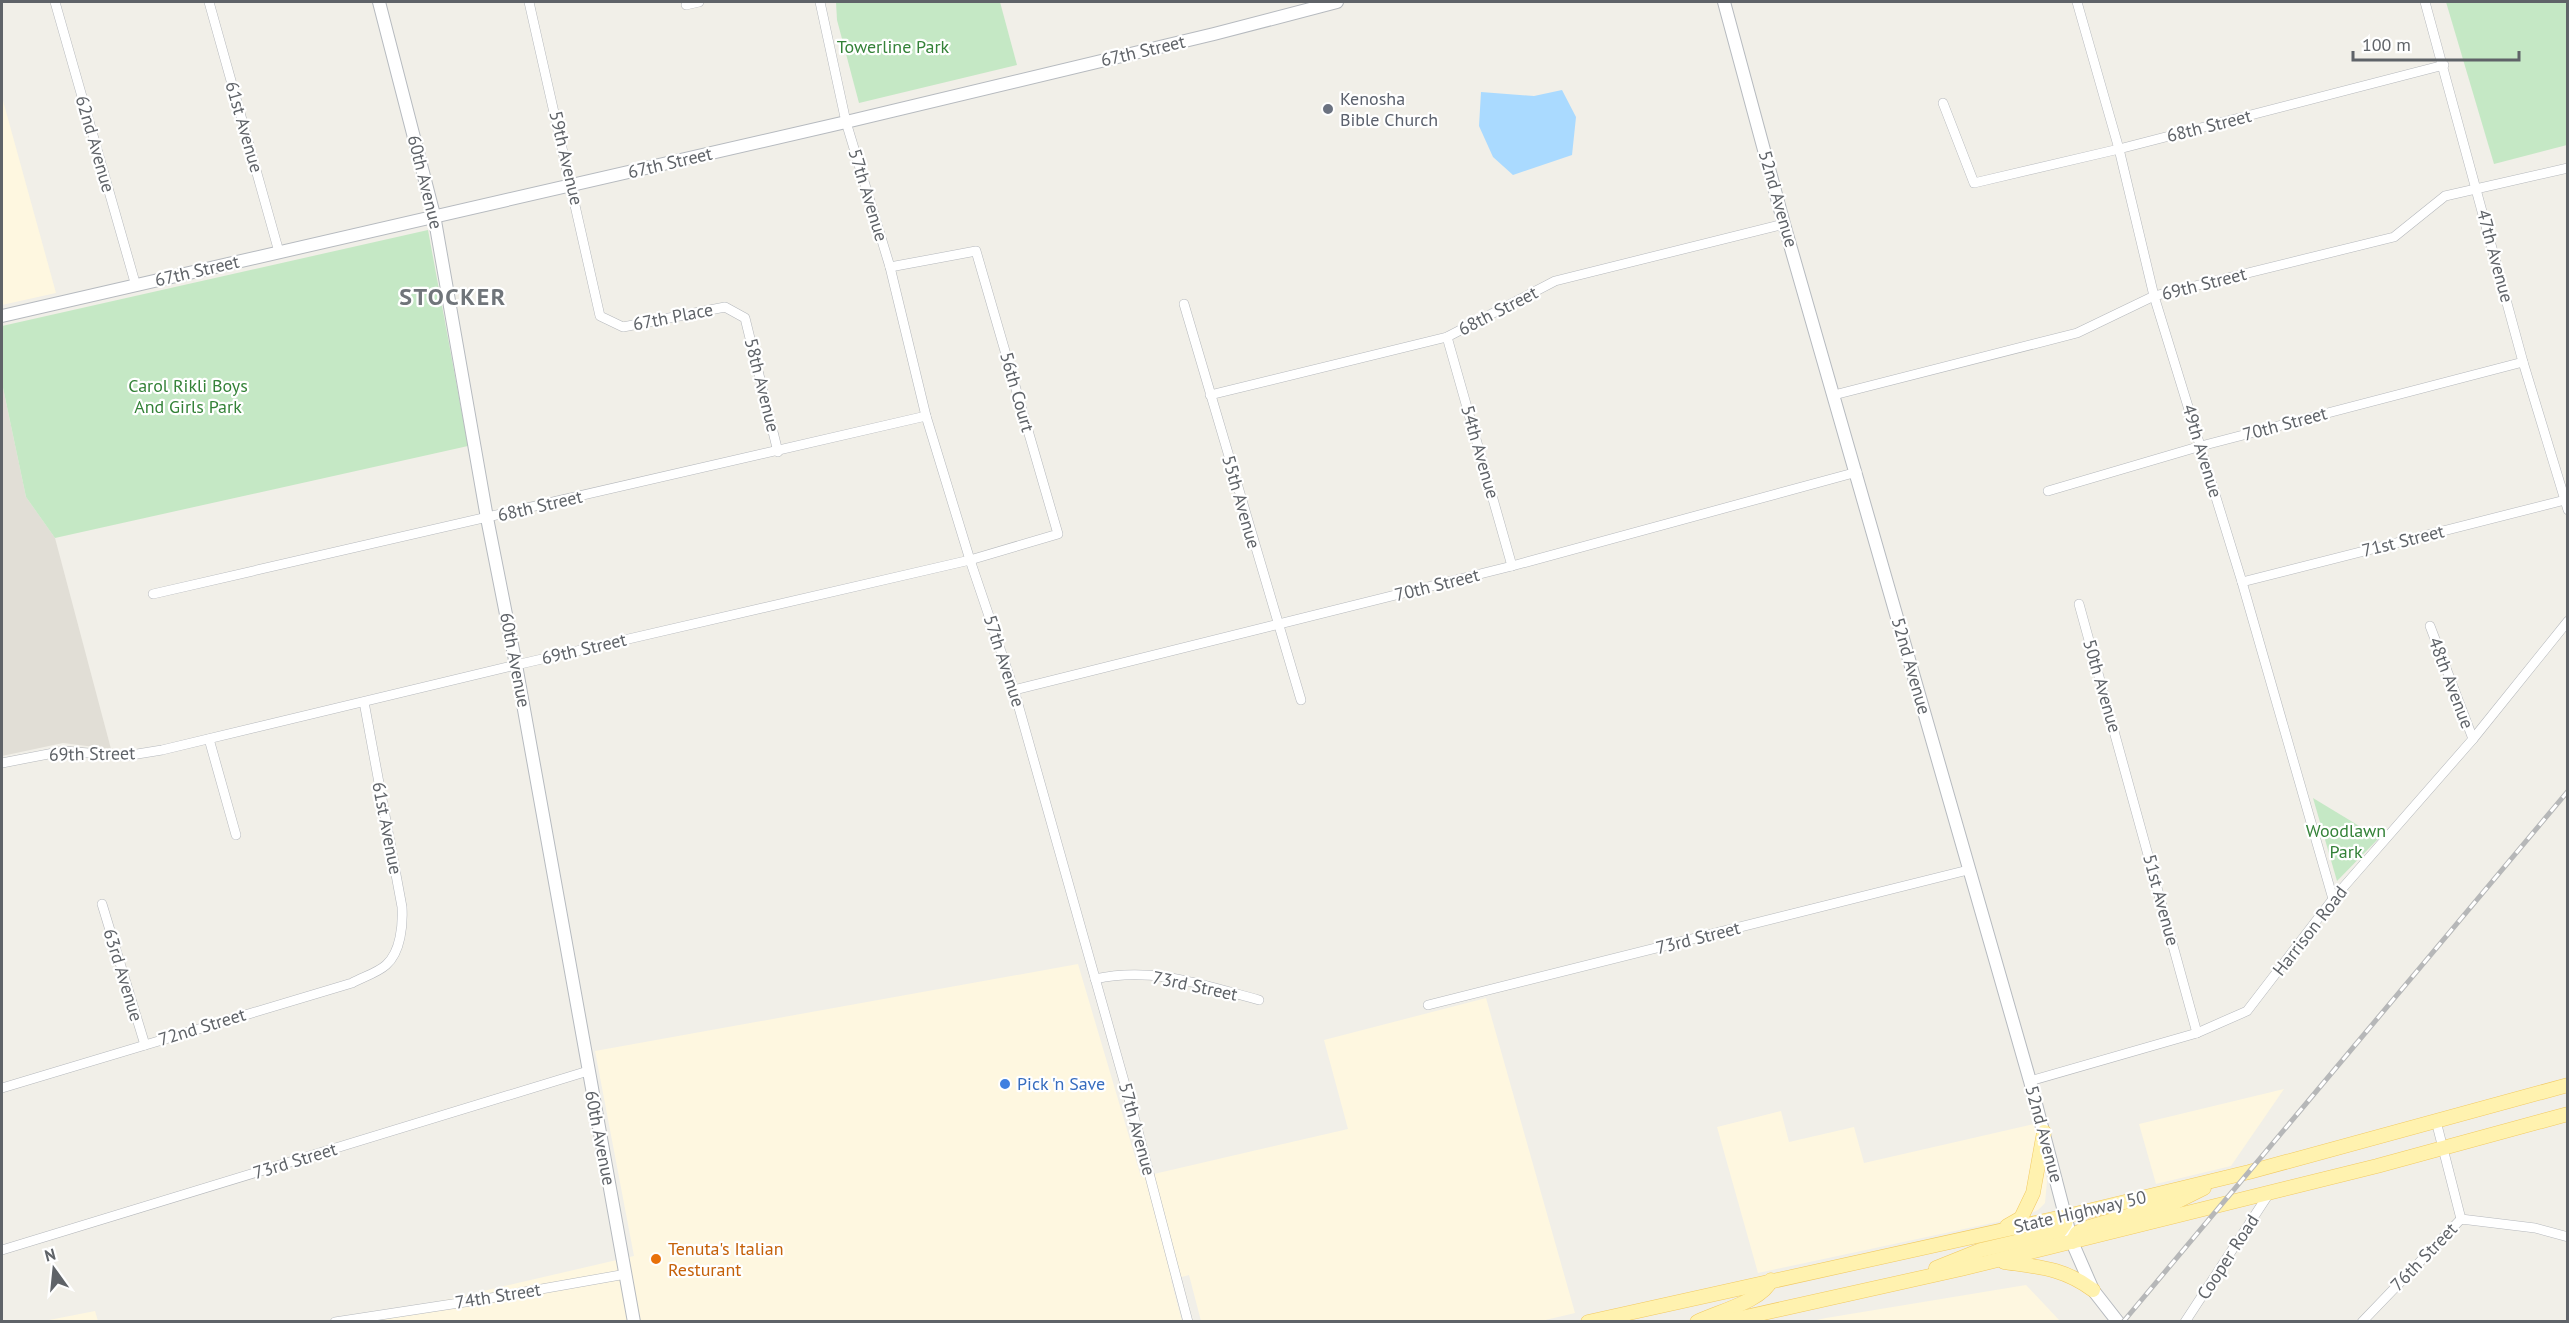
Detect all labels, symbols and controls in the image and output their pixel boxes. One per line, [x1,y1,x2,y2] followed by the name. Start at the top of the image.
[2353,24,2520,62] scale bar
[1098,30,1187,71] street label: 67th Street
[2362,33,2411,56] text: 100 m
[837,35,950,58] park label: Towerline Park
[221,79,268,175] street label: 61st Avenue
[1340,87,1438,131] place label: Kenosha Bible Church
[71,93,120,195] street label: 62nd Avenue
[1321,102,1335,116] marker: Kenosha Bible Church
[2164,104,2254,147] street label: 68th Street
[544,109,588,207] street label: 59th Avenue
[403,133,448,231] street label: 60th Avenue
[625,142,714,183] street label: 67th Street
[844,146,893,244] street label: 57th Avenue
[1754,148,1803,250] street label: 52nd Avenue
[2472,207,2519,305] street label: 47th Avenue
[152,250,241,291] street label: 67th Street
[2159,262,2249,305] street label: 69th Street
[399,281,507,312] district label: STOCKER
[1454,281,1541,340] street label: 68th Street
[631,297,715,336] street label: 67th Place
[740,336,785,434] street label: 58th Avenue
[995,349,1040,435] street label: 56th Court
[128,374,248,418] park label: Carol Rikli Boys And Girls Park
[2240,401,2330,446] street label: 70th Street
[2177,402,2228,500] street label: 49th Avenue
[1456,403,1505,501] street label: 54th Avenue
[1217,453,1266,551] street label: 55th Avenue
[495,485,585,526] street label: 68th Street
[2359,519,2446,562] street label: 71st Street
[1392,563,1482,606] street label: 70th Street
[495,611,536,709] street label: 60th Avenue
[979,612,1030,710] street label: 57th Avenue
[1887,615,1936,717] street label: 52nd Avenue
[539,628,629,669] street label: 69th Street
[2424,634,2479,732] street label: 48th Avenue
[2078,637,2127,735] street label: 50th Avenue
[49,741,135,766] street label: 69th Street
[367,780,408,876] street label: 61st Avenue
[2306,819,2386,863] park label: Woodlawn Park
[2138,852,2185,948] street label: 51st Avenue
[2267,881,2352,980] street label: Harrison Road
[1653,916,1742,959] street label: 73rd Street
[98,926,148,1024] street label: 63rd Avenue
[1151,965,1240,1006] street label: 73rd Street
[155,1002,248,1051] street label: 72nd Street
[1017,1072,1105,1095] place label: Pick 'n Save
[998,1077,1012,1091] marker: Pick 'n Save
[1114,1080,1161,1178] street label: 57th Avenue
[2020,1083,2068,1185] street label: 52nd Avenue
[580,1089,621,1187] street label: 60th Avenue
[250,1137,339,1184] street label: 73rd Street
[2011,1185,2149,1238] street label: State Highway 50
[2192,1210,2264,1304] street label: Cooper Road
[2385,1218,2462,1296] street label: 76th Street
[668,1237,784,1281] place label: Tenuta's Italian Resturant
[24,1239,84,1299] north arrow
[42,1243,58,1266] text: N
[649,1252,663,1266] marker: Tenuta's Italian Resturant
[453,1277,542,1314] street label: 74th Street

